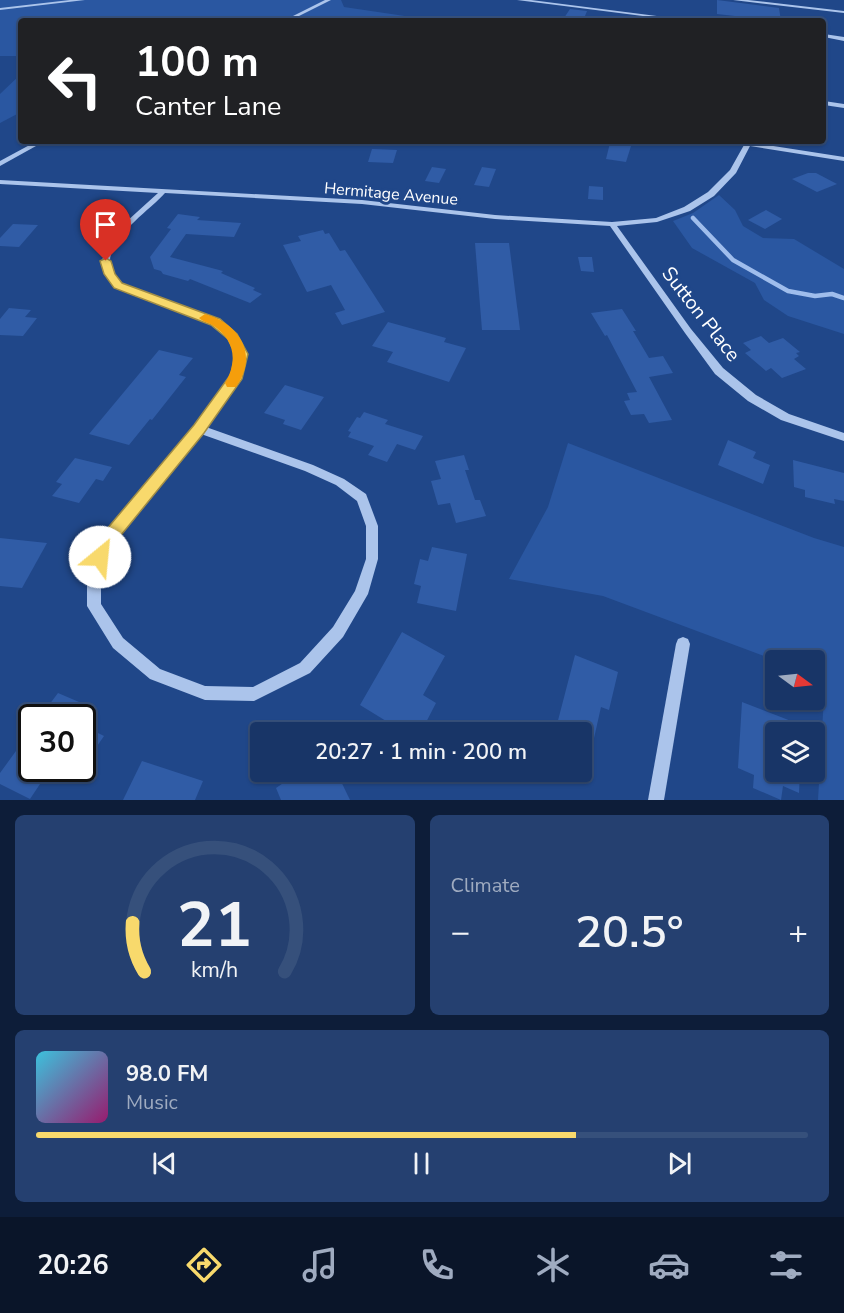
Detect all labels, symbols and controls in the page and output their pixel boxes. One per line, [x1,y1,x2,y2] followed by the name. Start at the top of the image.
[135,34,259,91] text: 100 m
[36,42,114,120] icon: left
[135,88,281,125] text: Canter Lane
[323,177,459,211] street label: Hermitage Avenue
[80,199,131,261] pin
[89,208,122,241] icon: arrive
[655,261,747,367] street label: Sutton Place
[68,525,132,589] position arrow
[765,650,825,710] north arrow
[765,650,825,782] map controls
[18,704,96,782] speed limit sign: 30
[765,722,825,782] button: layers
[315,737,527,767] text: 20:27 · 1 min · 200 m
[451,872,520,899] text: Climate
[177,883,252,968] text: 21
[575,902,684,963] text: 20.5°
[451,910,470,955] text: −
[788,910,808,955] text: +
[191,955,238,985] text: km/h
[126,1059,208,1089] text: 98.0 FM
[126,1089,178,1116] text: Music
[148,1147,181,1180] icon: previous
[405,1147,438,1180] icon: pause
[663,1147,696,1180] icon: next
[183,1244,225,1286] icon: directions
[299,1244,341,1286] icon: music
[416,1244,458,1286] icon: phone
[532,1244,574,1286] icon: climate
[648,1244,690,1286] icon: car
[765,1244,807,1286] icon: filters
[37,1247,109,1284] text: 20:26

